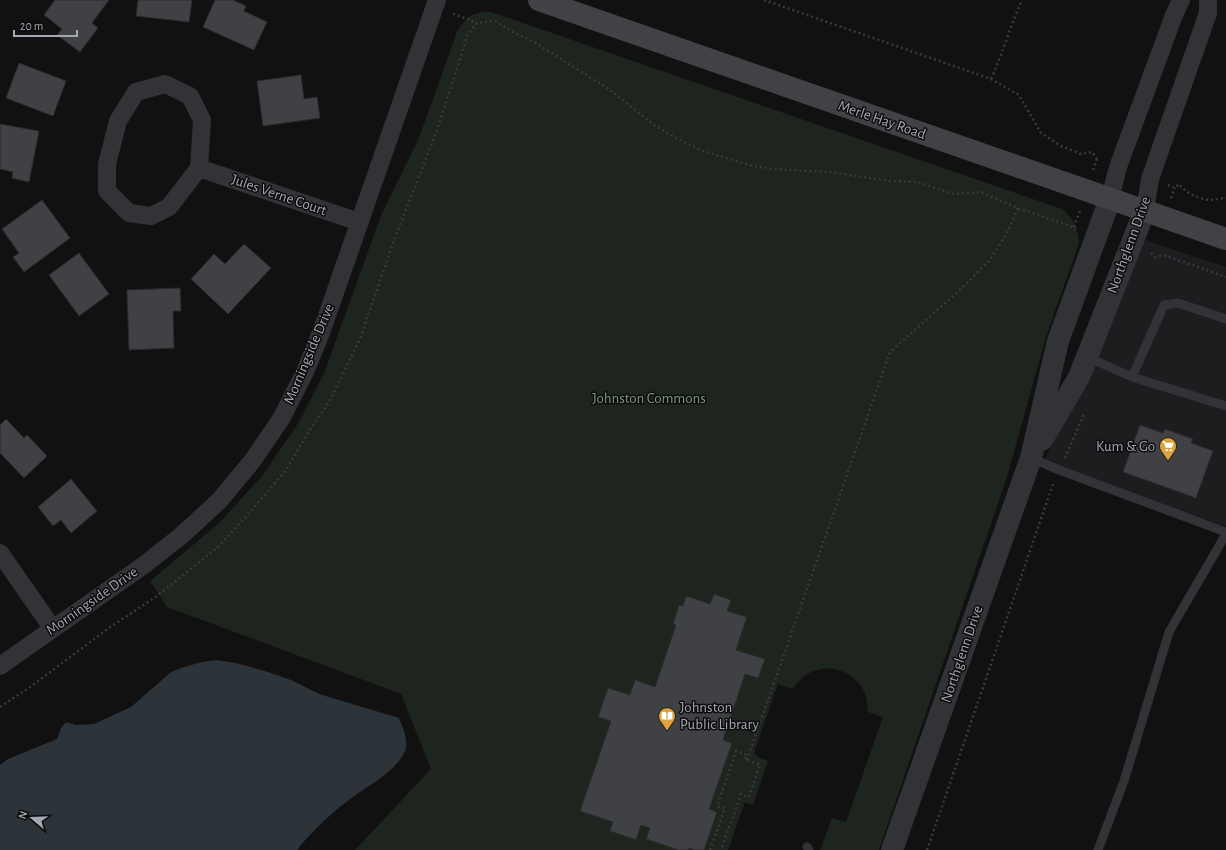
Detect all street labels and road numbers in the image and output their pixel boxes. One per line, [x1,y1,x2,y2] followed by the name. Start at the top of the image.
[836,98,928,142] street label: Merle Hay Road
[230,172,329,218] street label: Jules Verne Court
[1105,195,1153,295] street label: Northglenn Drive
[281,301,337,406] street label: Morningside Drive
[44,564,140,638] street label: Morningside Drive
[938,603,986,704] street label: Northglenn Drive

